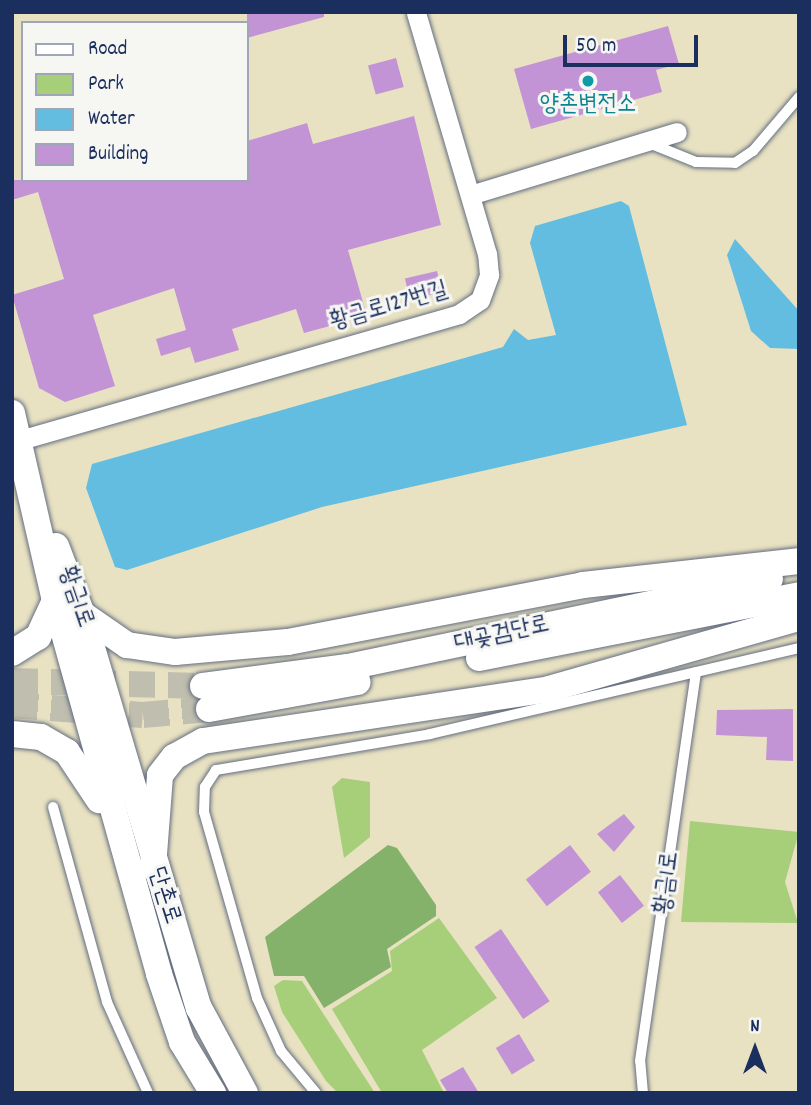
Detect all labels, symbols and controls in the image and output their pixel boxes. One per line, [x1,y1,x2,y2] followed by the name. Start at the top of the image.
[21,21,248,182] legend
[566,21,701,65] scale bar
[576,32,616,62] text: 50 m
[88,35,127,65] text: Road
[88,70,124,100] text: Park
[580,73,596,89] marker: 양촌변전소
[540,92,636,120] place label: 양촌변전소
[88,105,135,135] text: Water
[88,140,148,170] text: Building
[327,276,451,338] street label: 황금로127번길
[51,562,99,632] street label: 황금1로
[452,611,552,659] street label: 대곶검단로
[650,850,686,916] street label: 황금1로
[140,864,186,928] street label: 단촌로
[720,1014,790,1084] north arrow
[750,1014,760,1041] text: N

